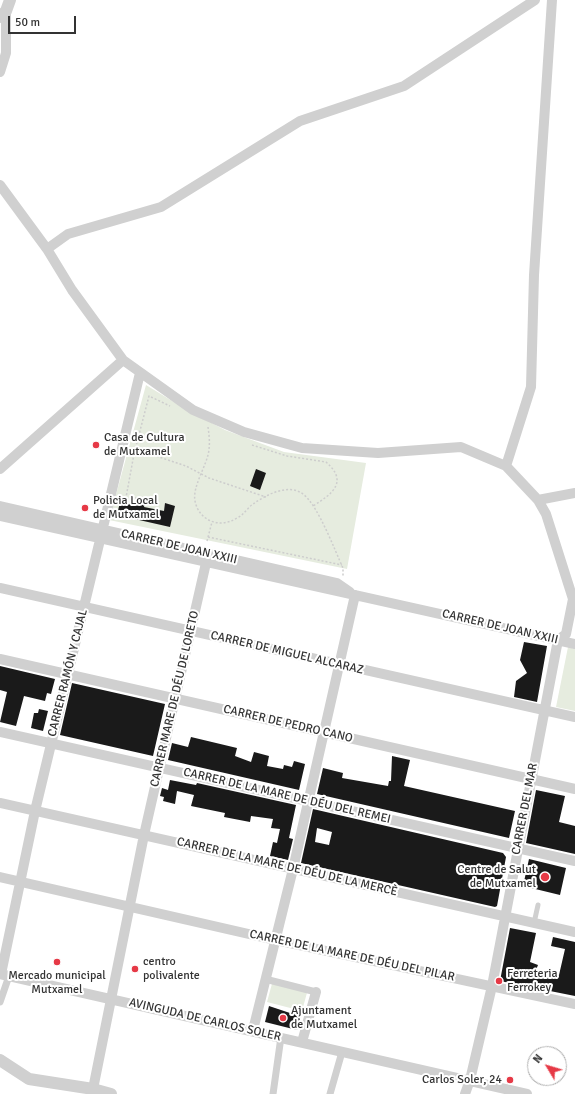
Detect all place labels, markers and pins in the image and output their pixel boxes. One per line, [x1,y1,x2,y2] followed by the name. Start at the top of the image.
[104,431,184,459] place label: Casa de Cultura de Mutxamel
[91,440,101,450] marker: Casa de Cultura de Mutxamel
[93,494,159,522] place label: Policia Local de Mutxamel
[80,503,90,513] marker: Policia Local de Mutxamel
[457,863,536,891] place label: Centre de Salut de Mutxamel
[539,871,551,883] marker: Centre de Salut de Mutxamel
[143,955,200,983] place label: centro polivalente
[52,957,62,967] marker: Mercado municipal Mutxamel
[130,964,140,974] marker: centro polivalente
[507,967,558,995] place label: Ferreteria Ferrokey
[8,969,106,997] place label: Mercado municipal Mutxamel
[494,976,504,986] marker: Ferreteria Ferrokey
[291,1004,357,1032] place label: Ajuntament de Mutxamel
[278,1013,288,1023] marker: Ajuntament de Mutxamel
[422,1073,502,1087] place label: Carlos Soler, 24
[505,1075,515,1085] marker: Carlos Soler, 24

